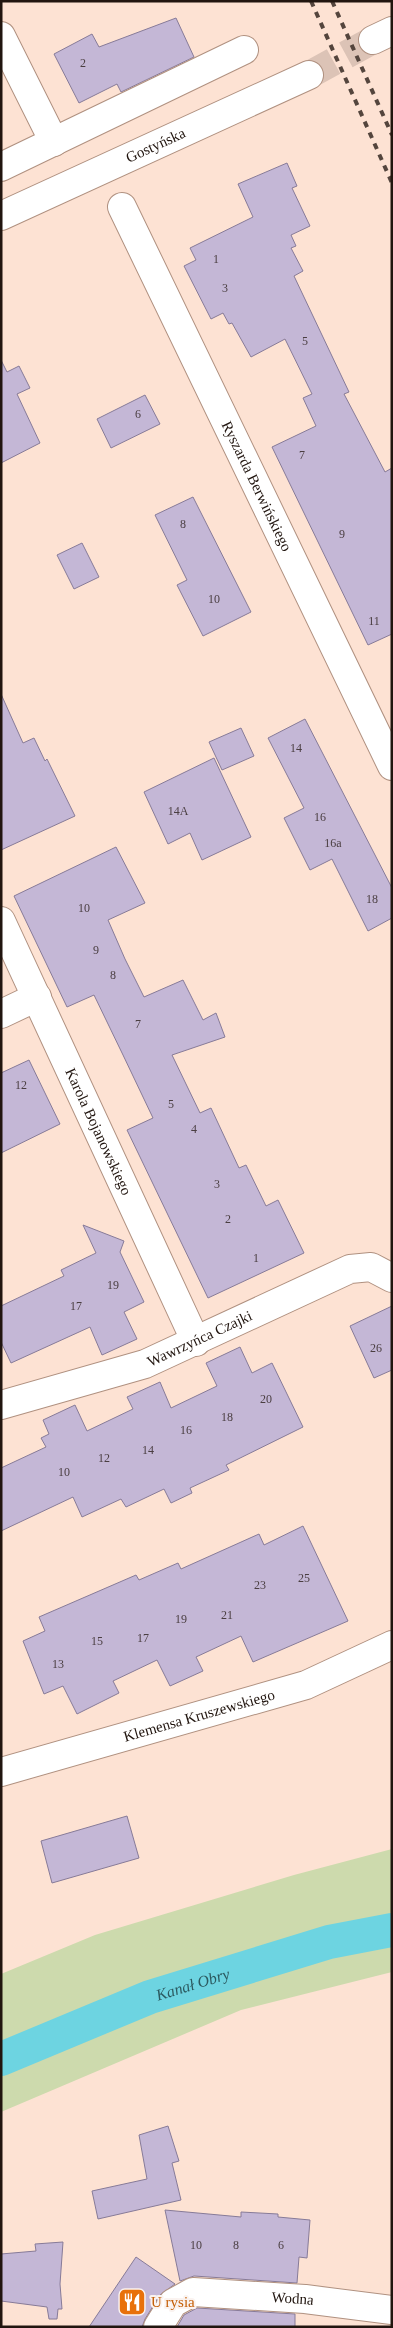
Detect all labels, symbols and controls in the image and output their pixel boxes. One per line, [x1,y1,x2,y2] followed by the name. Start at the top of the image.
[80,56,86,70] house number: 2
[123,125,188,166] street label: Gostyńska
[213,252,219,266] house number: 1
[222,281,228,295] house number: 3
[302,334,308,348] house number: 5
[135,407,141,421] house number: 6
[219,419,295,554] street label: Ryszarda Berwińskiego
[299,448,305,462] house number: 7
[180,517,186,531] house number: 8
[339,527,345,541] house number: 9
[208,592,220,606] house number: 10
[368,614,380,628] house number: 11
[290,741,302,755] house number: 14
[168,804,189,818] house number: 14A
[314,810,326,824] house number: 16
[324,836,342,850] house number: 16a
[366,892,378,906] house number: 18
[78,901,90,915] house number: 10
[93,943,99,957] house number: 9
[110,968,116,982] house number: 8
[135,1017,141,1031] house number: 7
[62,1066,135,1197] street label: Karola Bojanowskiego
[15,1078,27,1092] house number: 12
[168,1097,174,1111] house number: 5
[191,1122,197,1136] house number: 4
[214,1177,220,1191] house number: 3
[225,1212,231,1226] house number: 2
[253,1251,259,1265] house number: 1
[107,1278,119,1292] house number: 19
[70,1299,82,1313] house number: 17
[145,1308,255,1370] street label: Wawrzyńca Czajki
[370,1341,382,1355] house number: 26
[260,1392,272,1406] house number: 20
[221,1410,233,1424] house number: 18
[180,1423,192,1437] house number: 16
[142,1443,154,1457] house number: 14
[98,1451,110,1465] house number: 12
[58,1465,70,1479] house number: 10
[298,1571,310,1585] house number: 25
[254,1578,266,1592] house number: 23
[221,1608,233,1622] house number: 21
[175,1612,187,1626] house number: 19
[137,1631,149,1645] house number: 17
[91,1634,103,1648] house number: 15
[52,1657,64,1671] house number: 13
[122,1686,276,1745] street label: Klemensa Kruszewskiego
[153,1964,233,2003] water label: Kanał Obry
[190,2238,202,2252] house number: 10
[233,2238,239,2252] house number: 8
[278,2238,284,2252] house number: 6
[117,2287,147,2317] restaurant icon: U rysia
[271,2289,315,2308] street label: Wodna
[151,2294,195,2310] place label: U rysia

